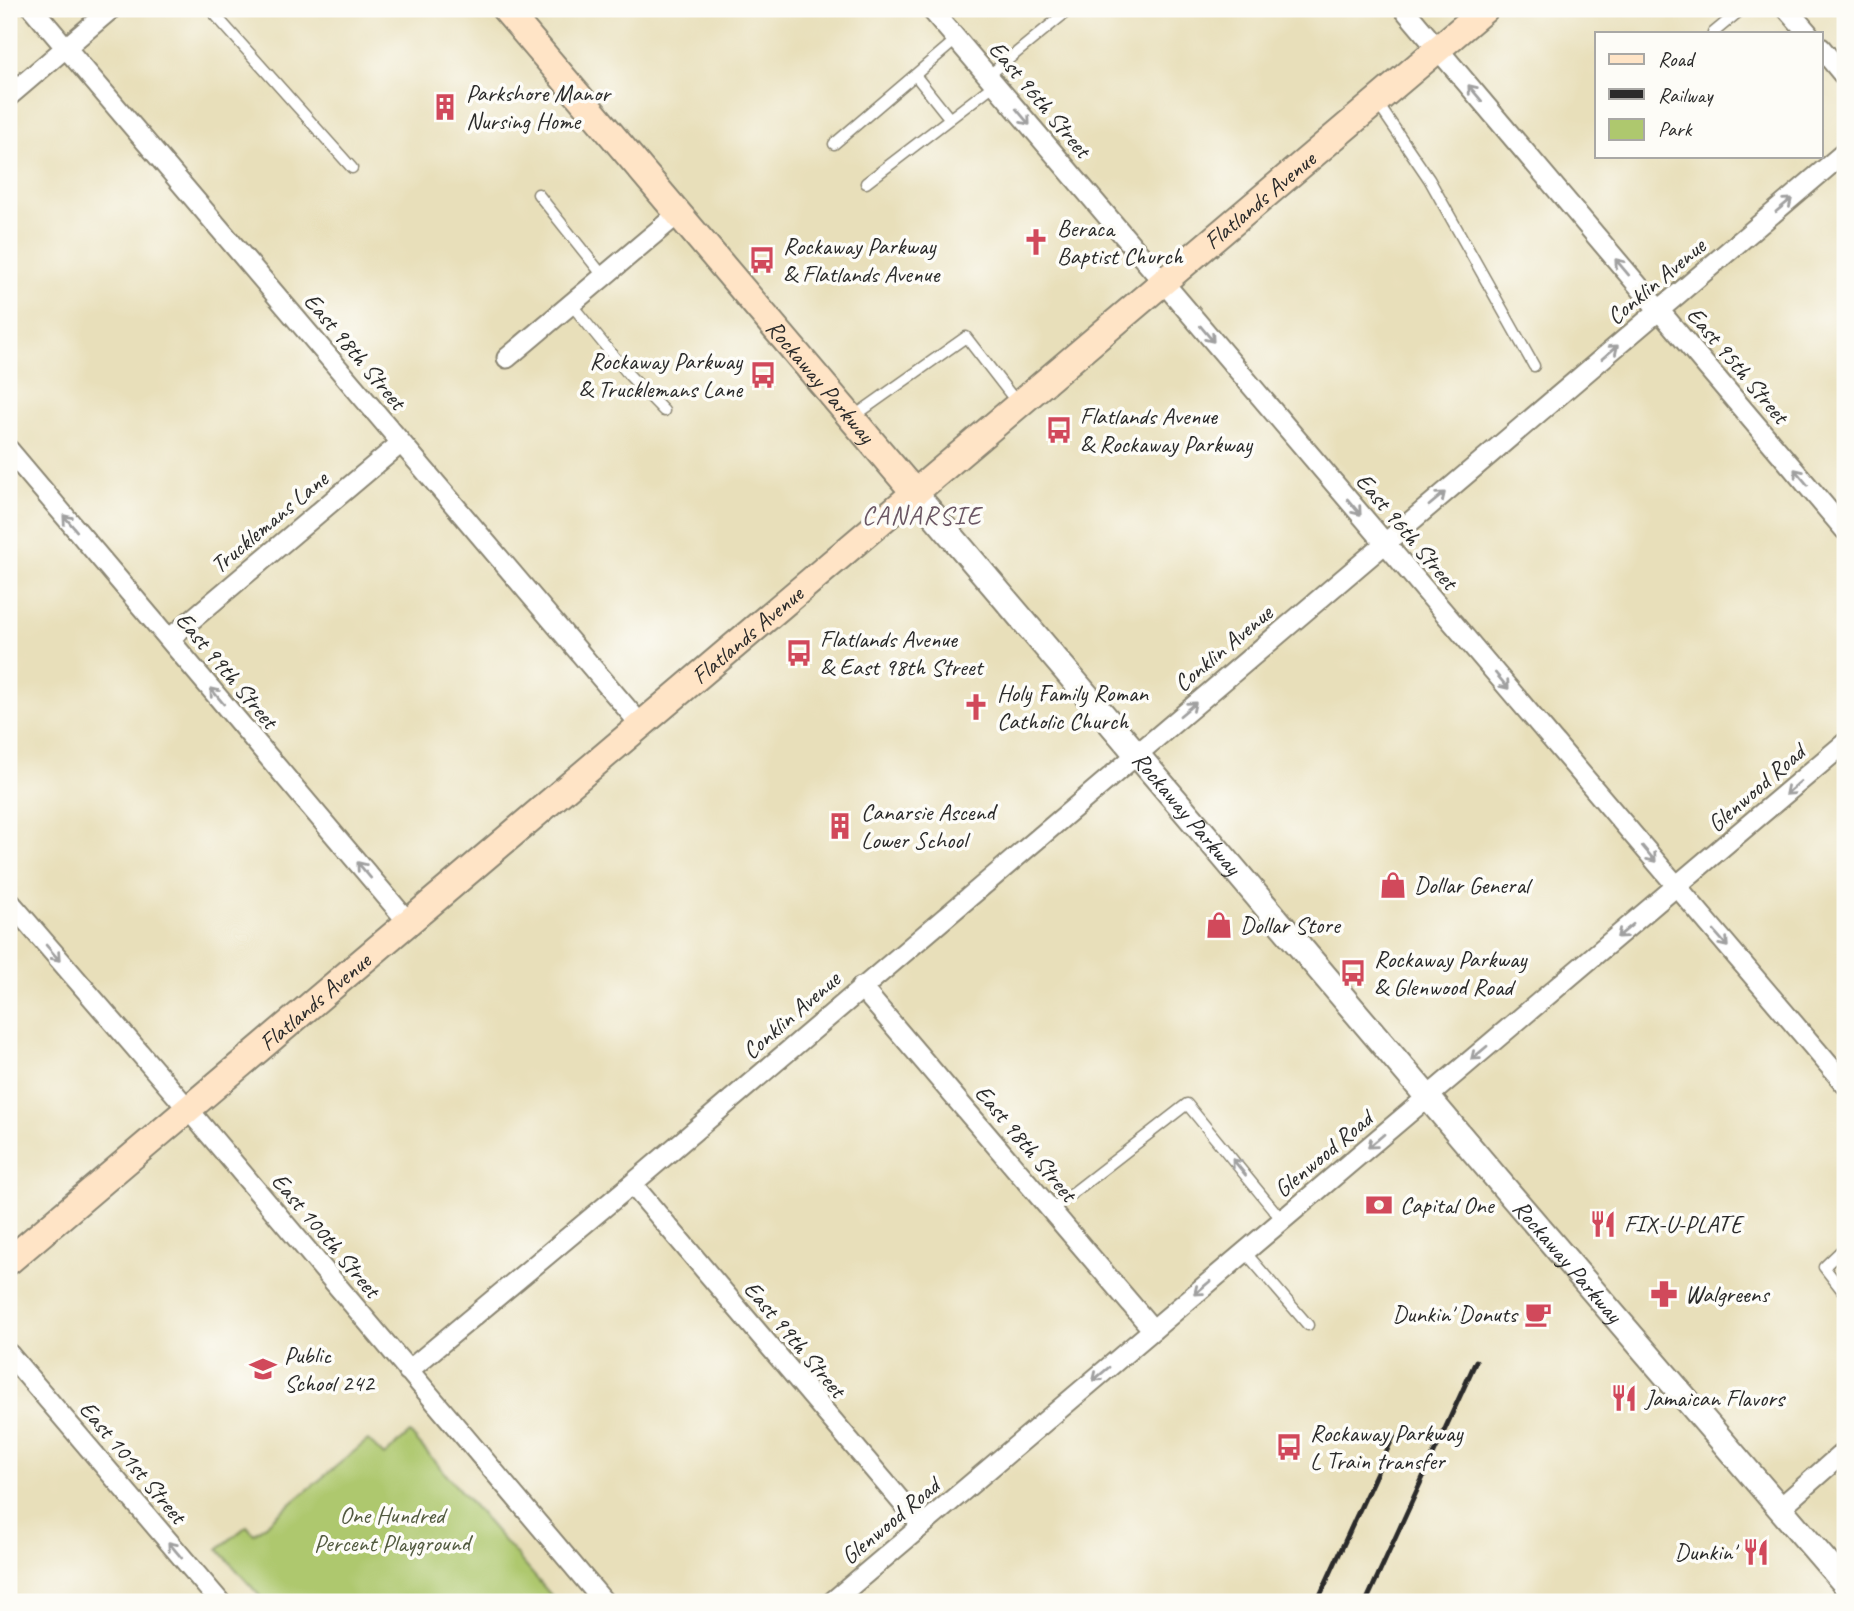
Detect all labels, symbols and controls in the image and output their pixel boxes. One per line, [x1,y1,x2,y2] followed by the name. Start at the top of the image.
[1595,32,1822,158] legend
[982,35,1099,165] street label: East 96th Street
[1658,46,1697,72] text: Road
[466,78,612,136] place label: Parkshore Manor Nursing Home
[1658,82,1714,108] text: Railway
[1467,84,1483,102] one-way arrow
[430,92,460,122] building icon: Parkshore Manor Nursing Home
[1015,107,1031,125] one-way arrow
[1658,116,1693,142] text: Park
[1198,143,1323,256] street label: Flatlands Avenue
[1775,197,1793,213] one-way arrow
[1057,213,1184,271] place label: Beraca Baptist Church
[1021,227,1051,257] church icon: Beraca Baptist Church
[1600,230,1713,331] street label: Conklin Avenue
[783,231,941,289] place label: Rockaway Parkway & Flatlands Avenue
[747,245,777,275] bus stop icon: Rockaway Parkway & Flatlands Avenue
[1614,258,1630,276] one-way arrow
[297,287,414,417] street label: East 98th Street
[1680,301,1797,431] street label: East 95th Street
[760,313,882,451] street label: Rockaway Parkway
[1199,324,1215,342] one-way arrow
[1601,344,1619,360] one-way arrow
[578,346,744,404] place label: Rockaway Parkway & Trucklemans Lane
[748,360,778,390] bus stop icon: Rockaway Parkway & Trucklemans Lane
[1080,401,1254,459] place label: Flatlands Avenue & Rockaway Parkway
[1044,415,1074,445] bus stop icon: Flatlands Avenue & Rockaway Parkway
[204,463,336,580] street label: Trucklemans Lane
[1349,467,1466,597] street label: East 96th Street
[1793,469,1809,487] one-way arrow
[1427,491,1445,507] one-way arrow
[1346,498,1362,516] one-way arrow
[862,499,983,532] district label: CANARSIE
[62,514,78,532] one-way arrow
[685,578,811,691] street label: Flatlands Avenue
[1167,597,1280,698] street label: Conklin Avenue
[169,606,286,736] street label: East 99th Street
[820,624,985,682] place label: Flatlands Avenue & East 98th Street
[784,638,814,668] bus stop icon: Flatlands Avenue & East 98th Street
[1494,671,1510,689] one-way arrow
[997,678,1149,736] place label: Holy Family Roman Catholic Church
[209,687,225,705] one-way arrow
[961,692,991,722] church icon: Holy Family Roman Catholic Church
[1179,701,1197,717] one-way arrow
[1701,735,1814,838] street label: Glenwood Road
[1126,745,1249,883] street label: Rockaway Parkway
[1785,780,1803,795] one-way arrow
[861,797,998,855] place label: Canarsie Ascend Lower School
[825,811,855,841] building icon: Canarsie Ascend Lower School
[1641,845,1657,863] one-way arrow
[356,861,372,879] one-way arrow
[1378,870,1408,900] shop icon: Dollar General
[1414,870,1533,900] place label: Dollar General
[1204,910,1234,940] shop icon: Dollar Store
[1240,910,1342,940] place label: Dollar Store
[1616,923,1634,939] one-way arrow
[1713,930,1729,948] one-way arrow
[45,943,61,961] one-way arrow
[253,944,378,1057] street label: Flatlands Avenue
[1374,944,1528,1002] place label: Rockaway Parkway & Glenwood Road
[1338,958,1368,988] bus stop icon: Rockaway Parkway & Glenwood Road
[736,963,848,1066] street label: Conklin Avenue
[1471,1046,1489,1061] one-way arrow
[968,1079,1085,1209] street label: East 98th Street
[1268,1102,1381,1204] street label: Glenwood Road
[1367,1133,1385,1149] one-way arrow
[1231,1159,1247,1177] one-way arrow
[265,1166,388,1305] street label: East 100th Street
[1364,1190,1394,1220] bank icon: Capital One
[1400,1190,1496,1220] place label: Capital One
[1506,1194,1630,1330] street label: Rockaway Parkway
[1588,1209,1618,1239] restaurant icon: FIX-U-PLATE
[1624,1209,1745,1239] place label: FIX-U-PLATE
[737,1275,854,1405] street label: East 99th Street
[1649,1279,1679,1309] pharmacy icon: Walgreens
[1685,1279,1770,1309] place label: Walgreens
[1193,1280,1211,1296] one-way arrow
[1392,1299,1519,1329] place label: Dunkin' Donuts
[1523,1299,1553,1329] cafe icon: Dunkin' Donuts
[284,1340,376,1398] place label: Public School 242
[248,1354,278,1384] school or university icon: Public School 242
[1092,1366,1110,1382] one-way arrow
[1609,1383,1639,1413] restaurant icon: Jamaican Flavors
[1644,1383,1787,1413] place label: Jamaican Flavors
[73,1394,194,1531] street label: East 101st Street
[1310,1418,1464,1476] place label: Rockaway Parkway L Train transfer
[1274,1432,1304,1462] bus stop icon: Rockaway Parkway L Train transfer
[835,1469,948,1571] street label: Glenwood Road
[314,1500,473,1558] park label: One Hundred Percent Playground
[1675,1537,1739,1567] place label: Dunkin'
[1741,1537,1771,1567] restaurant icon: Dunkin'
[167,1542,183,1560] one-way arrow

